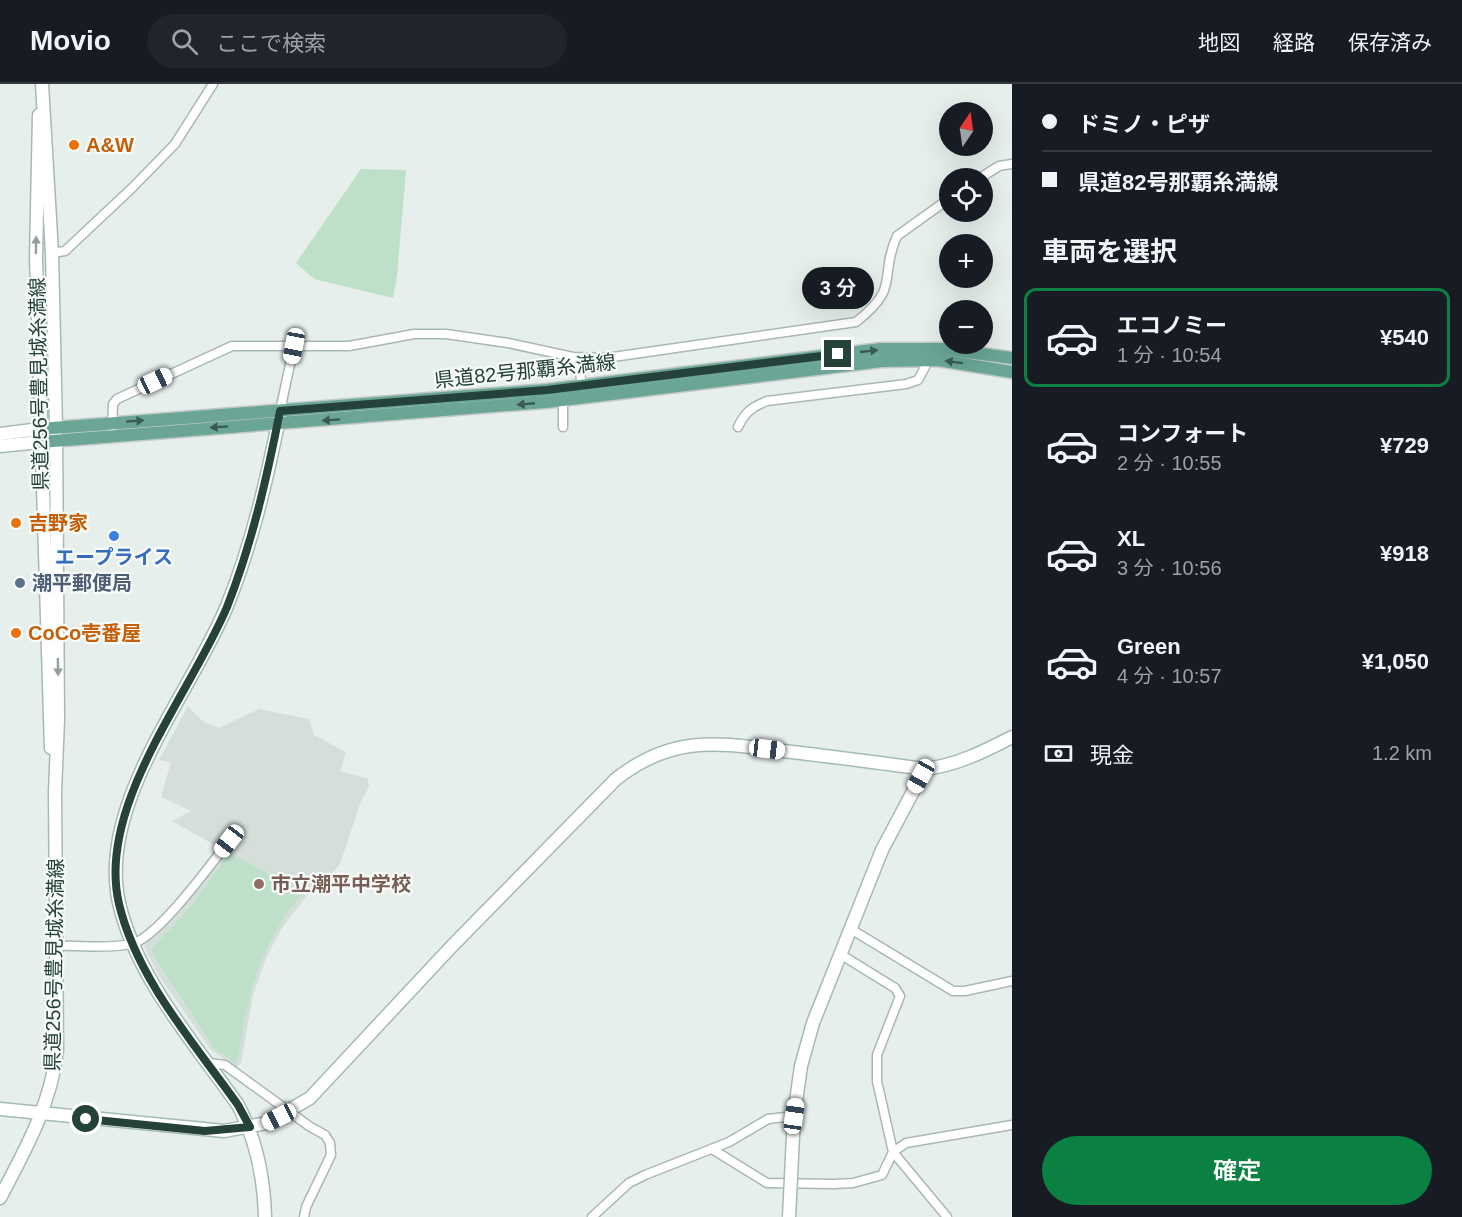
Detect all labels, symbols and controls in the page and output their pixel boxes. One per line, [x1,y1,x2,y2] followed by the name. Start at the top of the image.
[147,14,567,68] search box
[30,25,111,56] text: Movio
[168,25,201,58] icon: search
[216,31,326,56] text: ここで検索
[1198,31,1240,54] text: 地図
[1273,31,1315,54] text: 経路
[1348,31,1432,54] text: 保存済み
[939,102,993,156] north arrow
[939,102,993,354] map controls
[1078,112,1210,137] text: ドミノ・ピザ
[86,134,134,156] place label: A&W
[67,138,81,152] marker: A&W
[939,168,993,222] button: locate
[1078,170,1278,195] text: 県道82号那覇糸満線
[939,234,993,288] button: +
[31,235,41,254] one-way arrow
[1042,237,1177,267] text: 車両を選択
[802,267,874,309] callout: 3 分
[26,277,52,491] street label: 県道256号豊見城糸満線
[820,277,856,299] text: 3 分
[939,300,993,354] button: −
[1045,311,1099,365] icon: car
[1117,313,1227,338] text: エコノミー
[1380,325,1429,350] text: ¥540
[282,327,306,365] car
[824,340,851,367] route end
[1117,344,1222,366] text: 1 分 · 10:54
[860,346,879,355] one-way arrow
[433,351,617,391] street label: 県道82号那覇糸満線
[945,358,964,367] one-way arrow
[135,365,175,397] car
[516,399,535,409] one-way arrow
[322,415,341,424] one-way arrow
[126,416,145,425] one-way arrow
[1045,419,1099,473] icon: car
[1117,421,1248,446] text: コンフォート
[210,423,229,432] one-way arrow
[1380,433,1429,458] text: ¥729
[1117,452,1222,474] text: 2 分 · 10:55
[28,512,88,534] place label: 吉野家
[9,516,23,530] marker: 吉野家
[1117,526,1145,551] text: XL
[1045,527,1099,581] icon: car
[107,529,121,543] marker: エープライス
[1380,541,1429,566] text: ¥918
[55,546,173,568] place label: エープライス
[1117,557,1222,579] text: 3 分 · 10:56
[32,572,132,594] place label: 潮平郵便局
[13,576,27,590] marker: 潮平郵便局
[28,622,141,644] place label: CoCo壱番屋
[9,626,23,640] marker: CoCo壱番屋
[1117,634,1181,659] text: Green
[1045,635,1099,689] icon: car
[1362,649,1429,674] text: ¥1,050
[53,657,63,676] one-way arrow
[1117,665,1222,687] text: 4 分 · 10:57
[1042,737,1075,770] icon: cash
[748,738,786,760] car
[1372,742,1432,764] text: 1.2 km
[1090,743,1134,768] text: 現金
[904,756,938,796] car
[211,821,247,861] car
[41,858,67,1072] street label: 県道256号豊見城糸満線
[271,873,411,895] place label: 市立潮平中学校
[252,877,266,891] marker: 市立潮平中学校
[783,1097,805,1135] car
[259,1101,299,1133] car
[72,1105,99,1132] route start
[1042,1136,1432,1205] button: 確定

